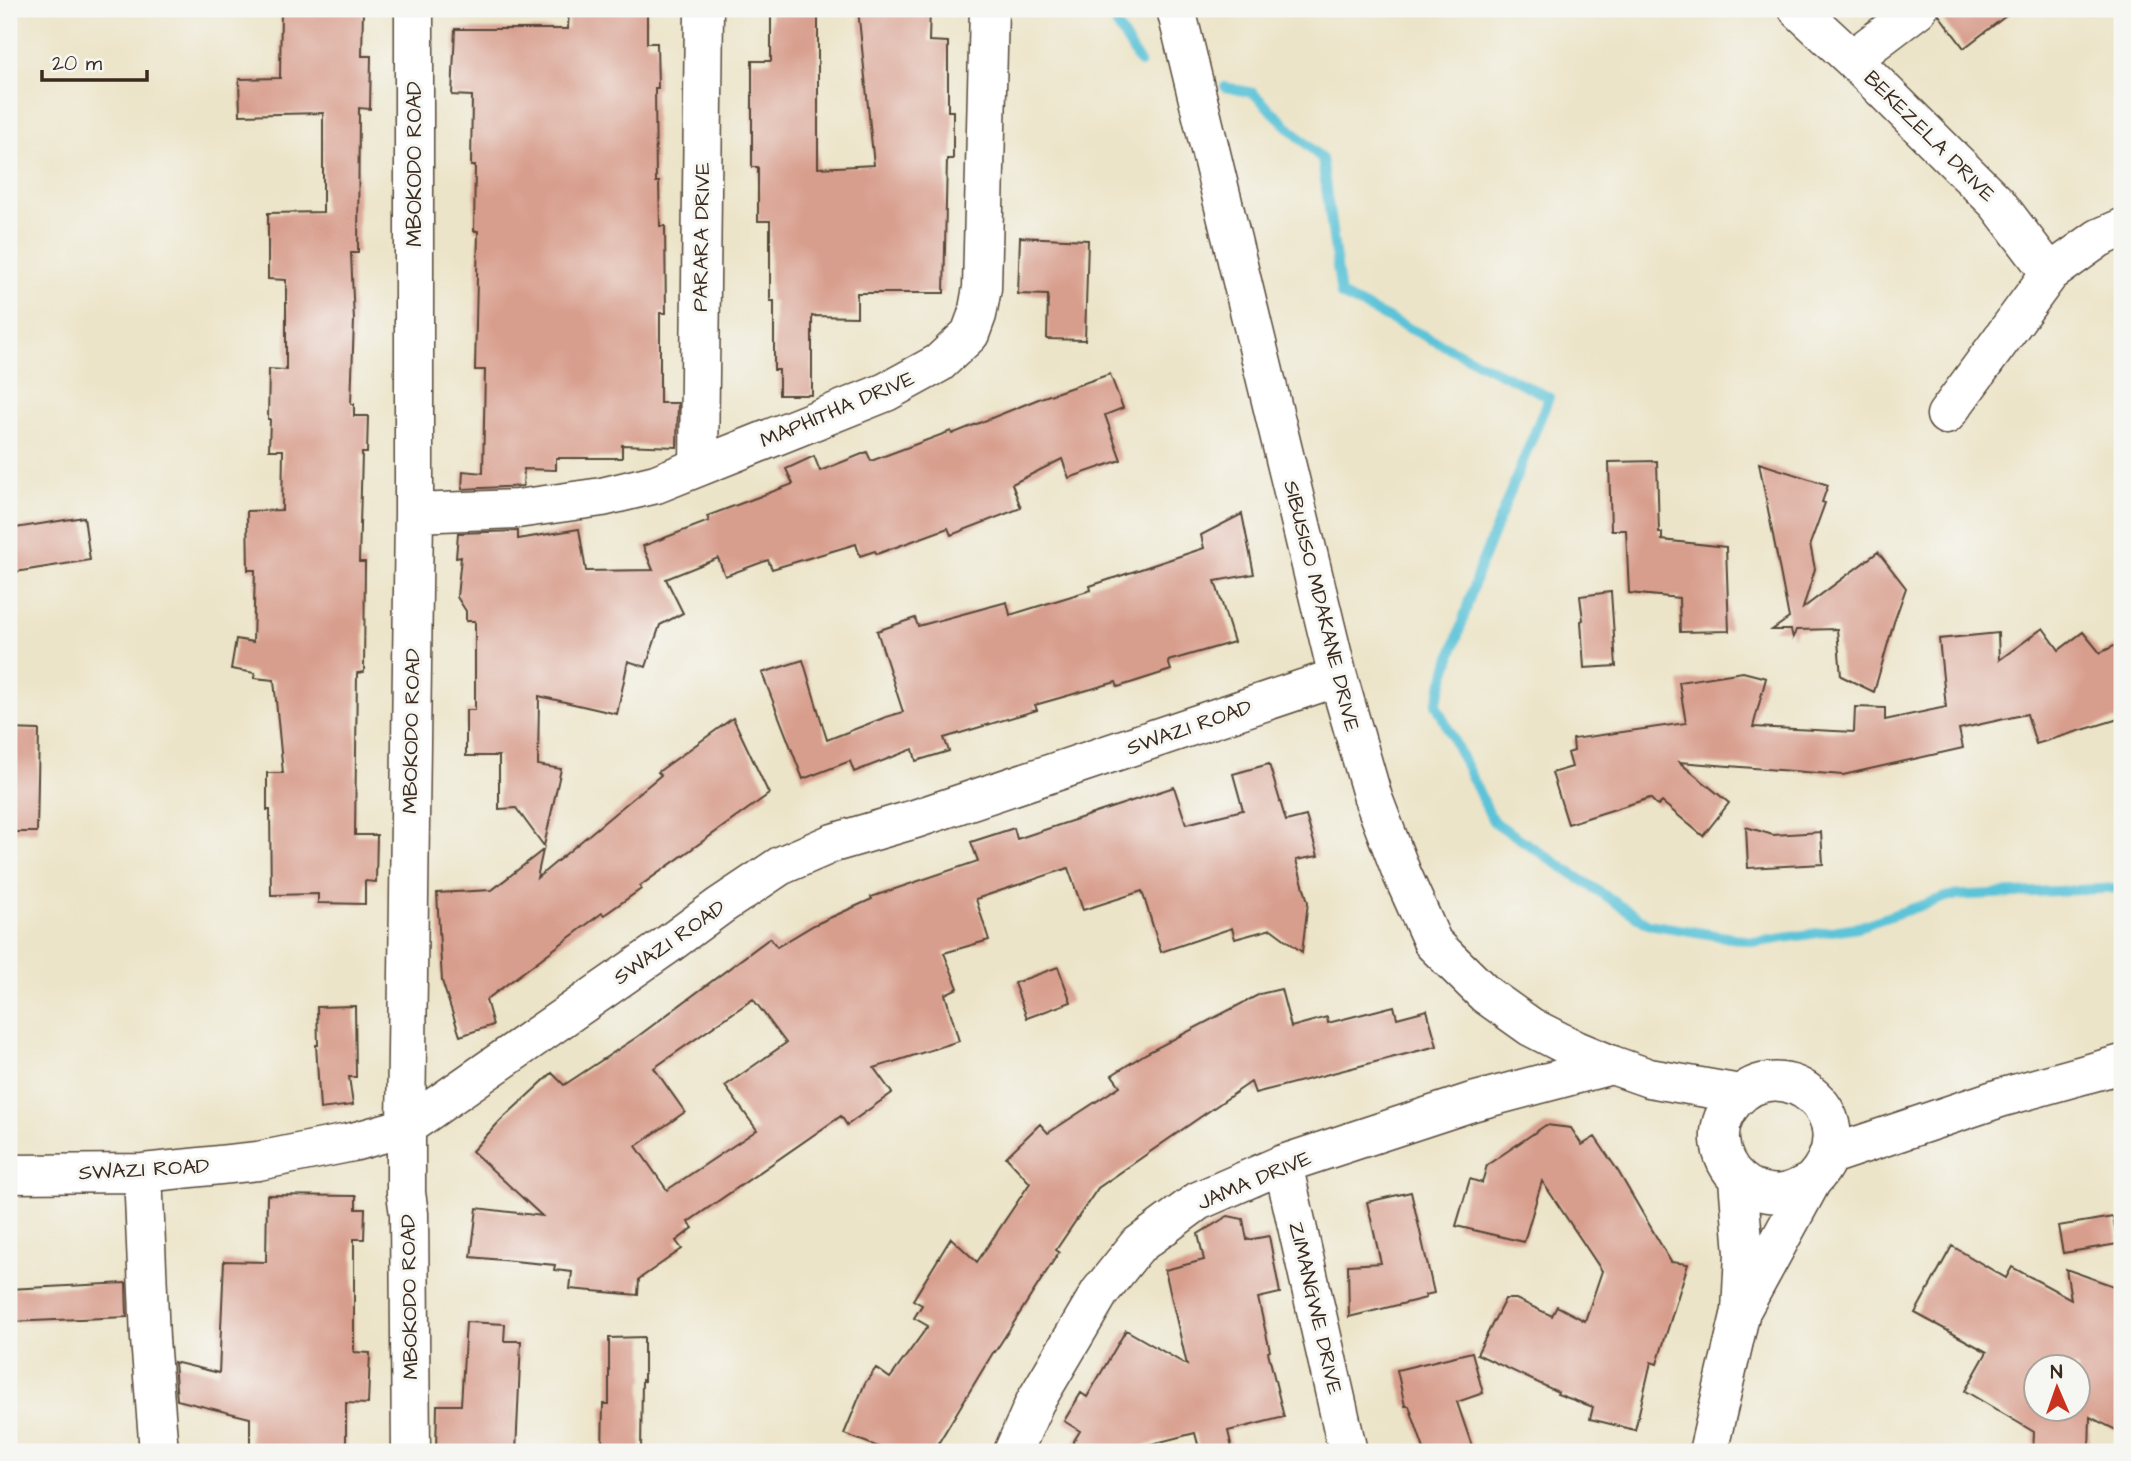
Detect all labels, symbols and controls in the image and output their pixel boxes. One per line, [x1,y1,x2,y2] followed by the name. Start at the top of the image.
[42,38,147,82] scale bar
[52,49,103,78] text: 20 m
[1857,64,2002,209] street label: BEKEZELA DRIVE
[400,81,429,247] street label: MBOKODO ROAD
[686,161,717,312] street label: PARARA DRIVE
[756,364,919,455] street label: MAPHITHA DRIVE
[1276,477,1367,735] street label: SIBUSISO MDAKANE DRIVE
[396,648,427,814] street label: MBOKODO ROAD
[1123,692,1256,762] street label: SWAZI ROAD
[607,893,732,992] street label: SWAZI ROAD
[1193,1143,1316,1217] street label: JAMA DRIVE
[78,1152,211,1187] street label: SWAZI ROAD
[394,1214,425,1380] street label: MBOKODO ROAD
[1282,1219,1350,1398] street label: ZIMANGWE DRIVE
[2022,1352,2092,1422] north arrow
[2050,1359,2063,1386] text: N

